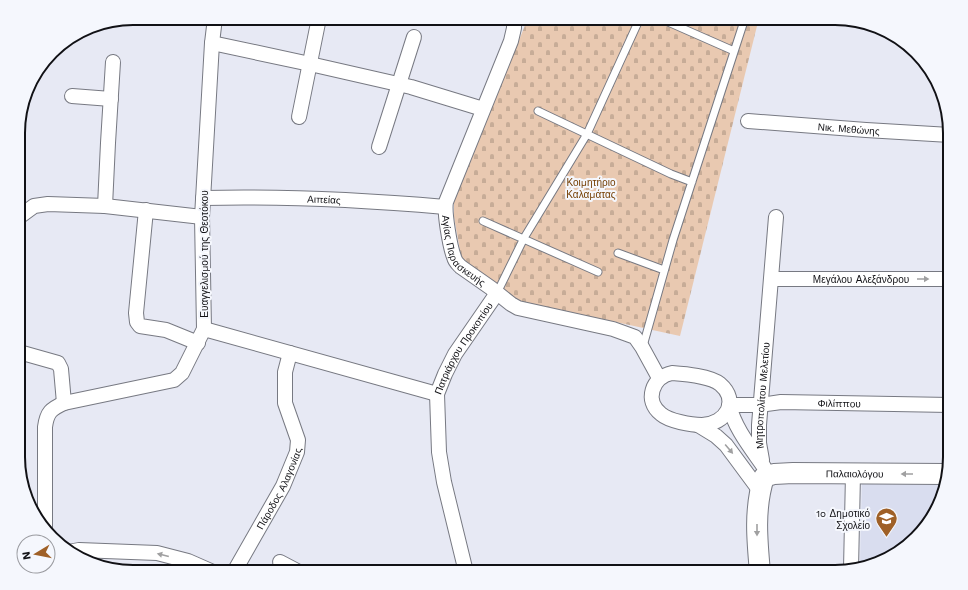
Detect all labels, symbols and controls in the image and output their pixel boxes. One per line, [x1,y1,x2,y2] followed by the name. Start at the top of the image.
[817,121,880,137] street label: Νικ. Μεθώνης
[566,177,616,200] park label: Κοιμητήριο Καλαμάτας
[199,190,210,318] street label: Ευαγγελισμού της Θεοτόκου
[307,194,341,206] street label: Αιπείας
[440,215,487,288] street label: Αγίας Παρασκευής
[813,274,909,286] street label: Μεγάλου Αλεξάνδρου
[917,276,930,282] one-way arrow
[432,300,495,396] street label: Πατριάρχου Προκοπίου
[754,342,772,449] street label: Μητροπολίτου Μελετίου
[817,398,861,409] street label: Φιλίππου
[724,444,733,454] one-way arrow
[255,447,303,531] street label: Πάροδος Αλαγονίας
[826,468,884,480] street label: Παλαιολόγου
[900,471,913,477] one-way arrow
[873,506,899,539] school or university icon: 1o Δημοτικό Σχολείο
[816,508,870,531] place label: 1o Δημοτικό Σχολείο
[754,524,760,537] one-way arrow
[16,534,56,574] north arrow
[20,551,34,561] text: N
[157,551,170,557] one-way arrow

